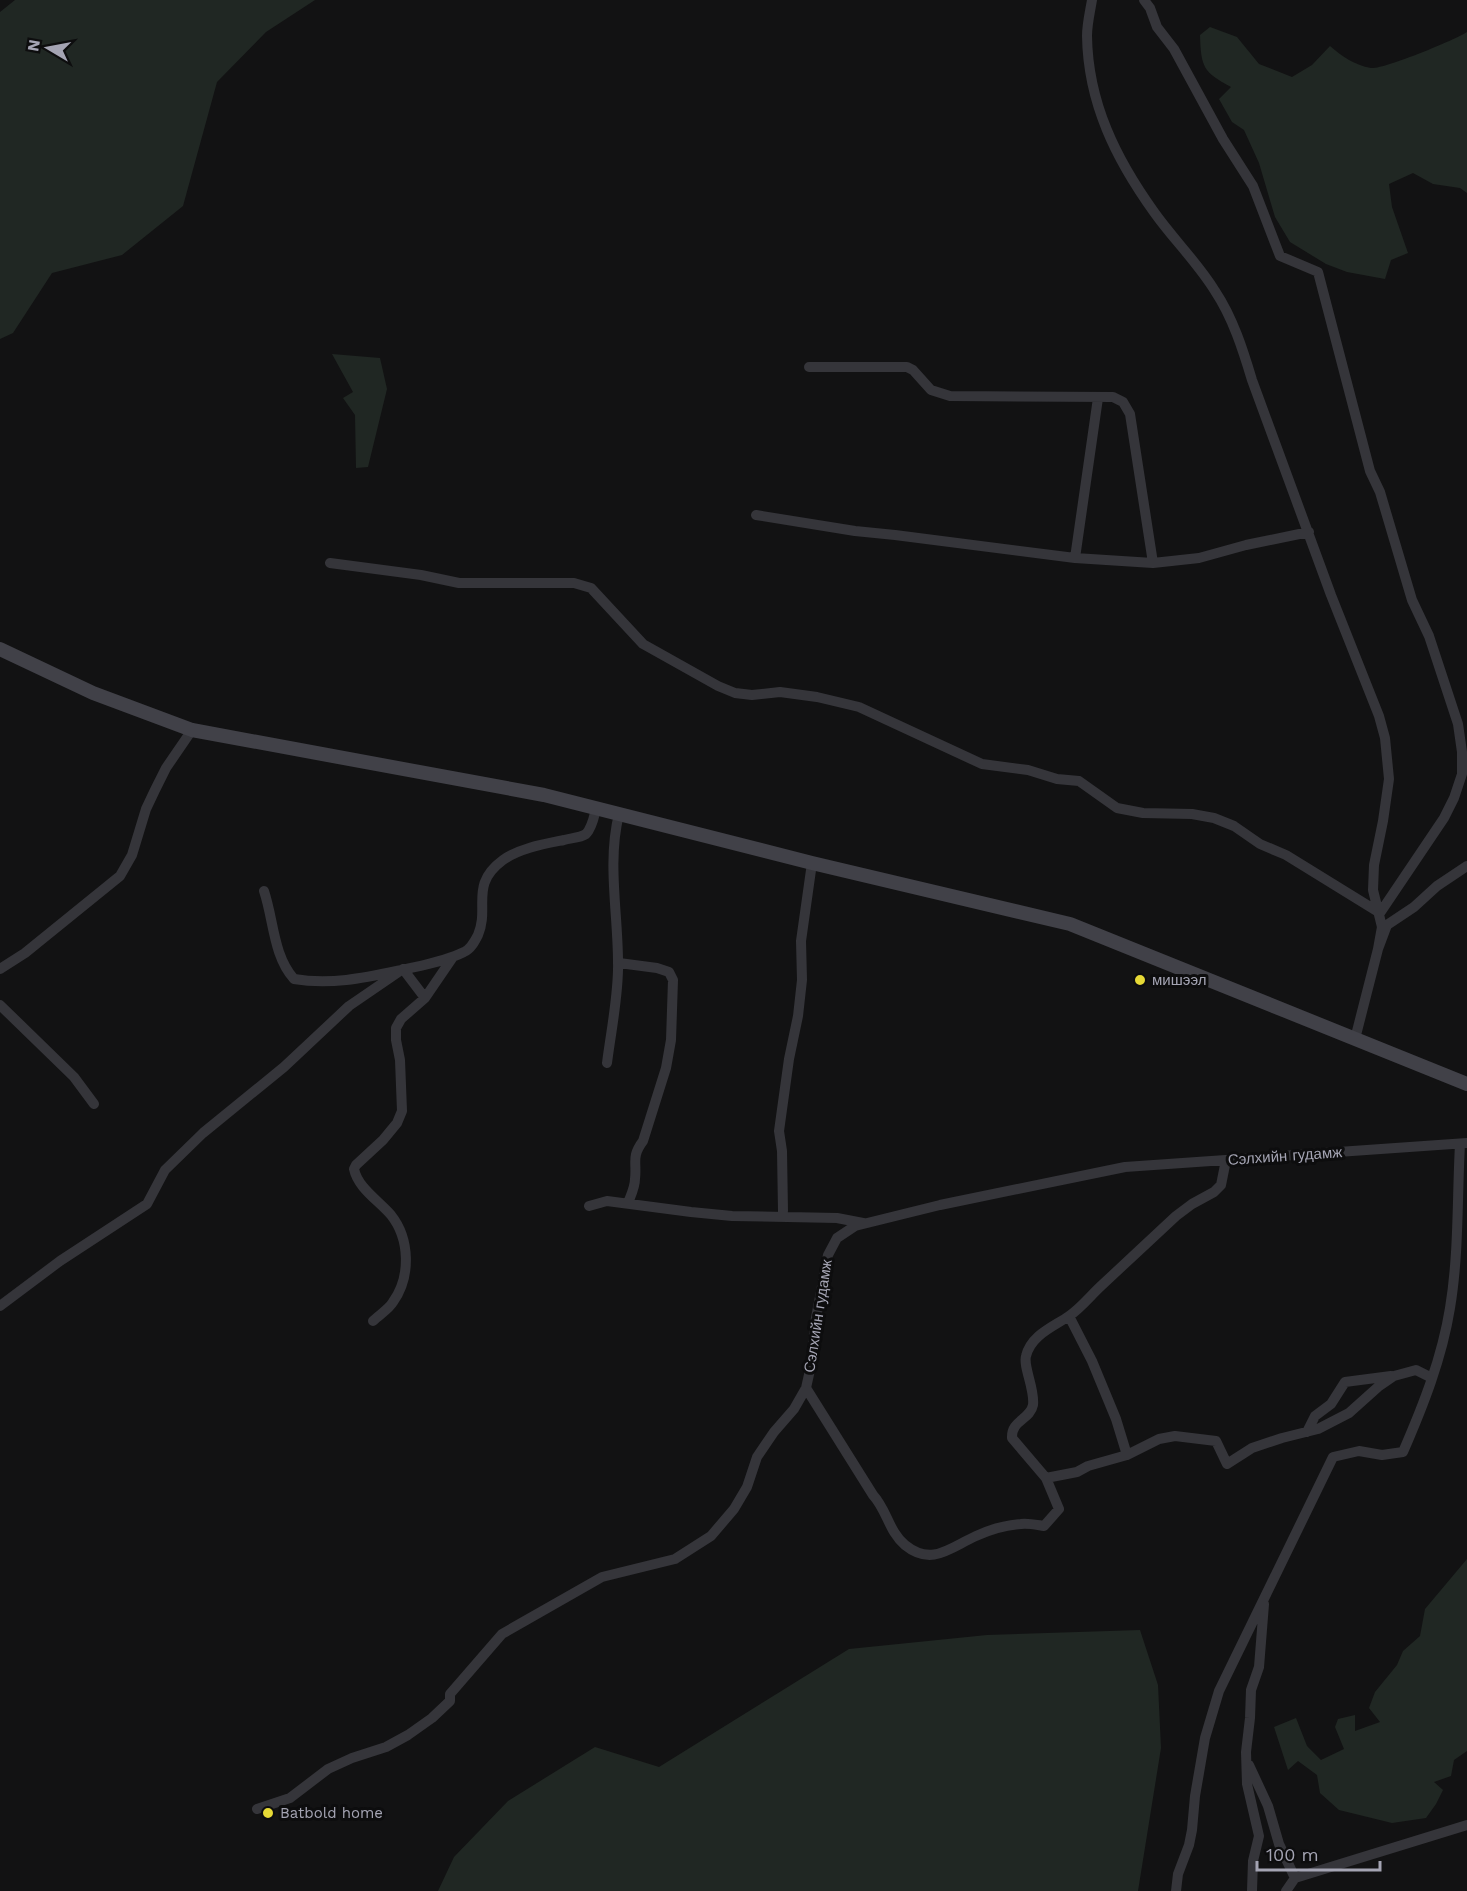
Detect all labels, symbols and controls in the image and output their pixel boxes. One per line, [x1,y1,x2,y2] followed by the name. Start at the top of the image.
[18,18,78,78] north arrow
[23,38,44,53] text: N
[1152,971,1206,989] place label: мишээл
[1133,973,1147,987] marker: мишээл
[1227,1143,1343,1169] street label: Сэлхийн гудамж
[800,1258,836,1374] street label: Сэлхийн гудамж
[280,1804,383,1822] place label: Batbold home
[261,1806,275,1820] marker: Batbold home
[1257,1834,1380,1872] scale bar
[1266,1844,1319,1865] text: 100 m

